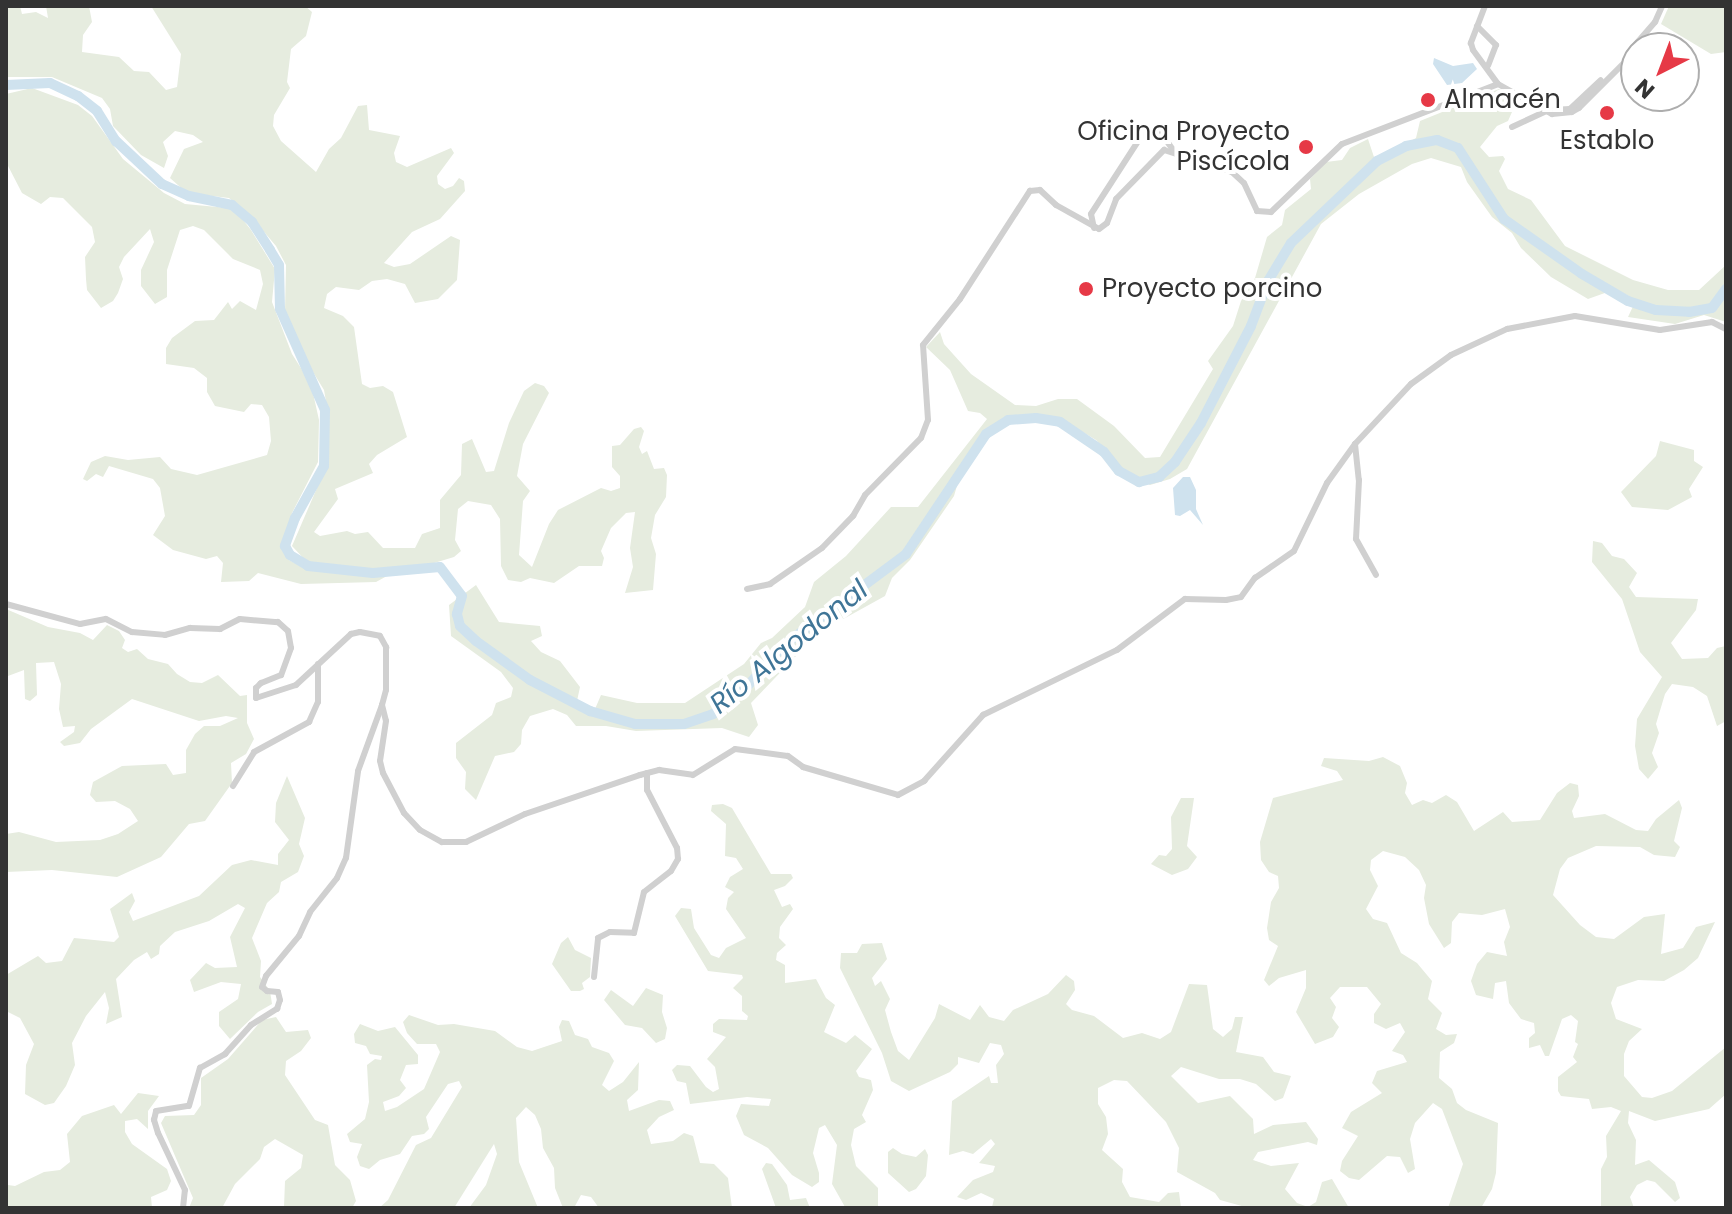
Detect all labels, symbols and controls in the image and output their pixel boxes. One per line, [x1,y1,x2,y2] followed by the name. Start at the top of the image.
[1620,32,1700,112] north arrow
[1628,72,1661,106] text: N
[1444,84,1561,116] place label: Almacén
[1419,91,1437,109] marker: Almacén
[1598,104,1616,122] marker: Establo
[1077,116,1290,178] place label: Oficina Proyecto Piscícola
[1560,125,1654,157] place label: Establo
[1297,138,1315,156] marker: Oficina Proyecto Piscícola
[1102,273,1322,305] place label: Proyecto porcino
[1077,280,1095,298] marker: Proyecto porcino
[703,573,875,721] water label: Río Algodonal

